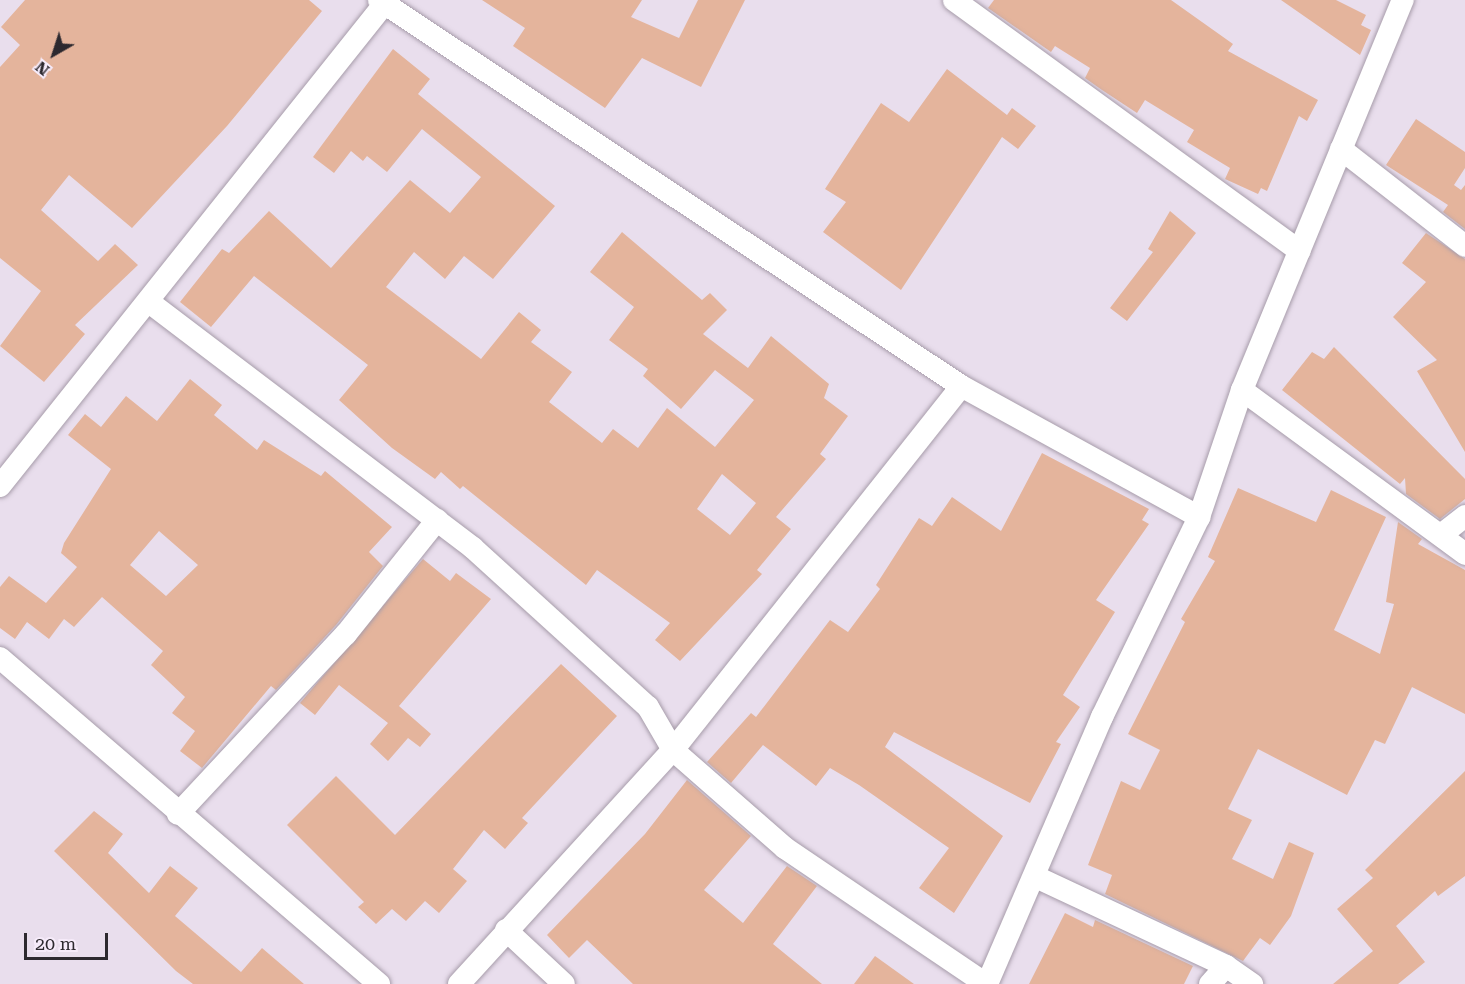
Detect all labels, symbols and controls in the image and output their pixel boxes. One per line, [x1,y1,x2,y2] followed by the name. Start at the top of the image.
[24,24,84,84] north arrow
[32,57,53,80] text: N
[27,921,111,959] scale bar
[35,933,76,954] text: 20 m

